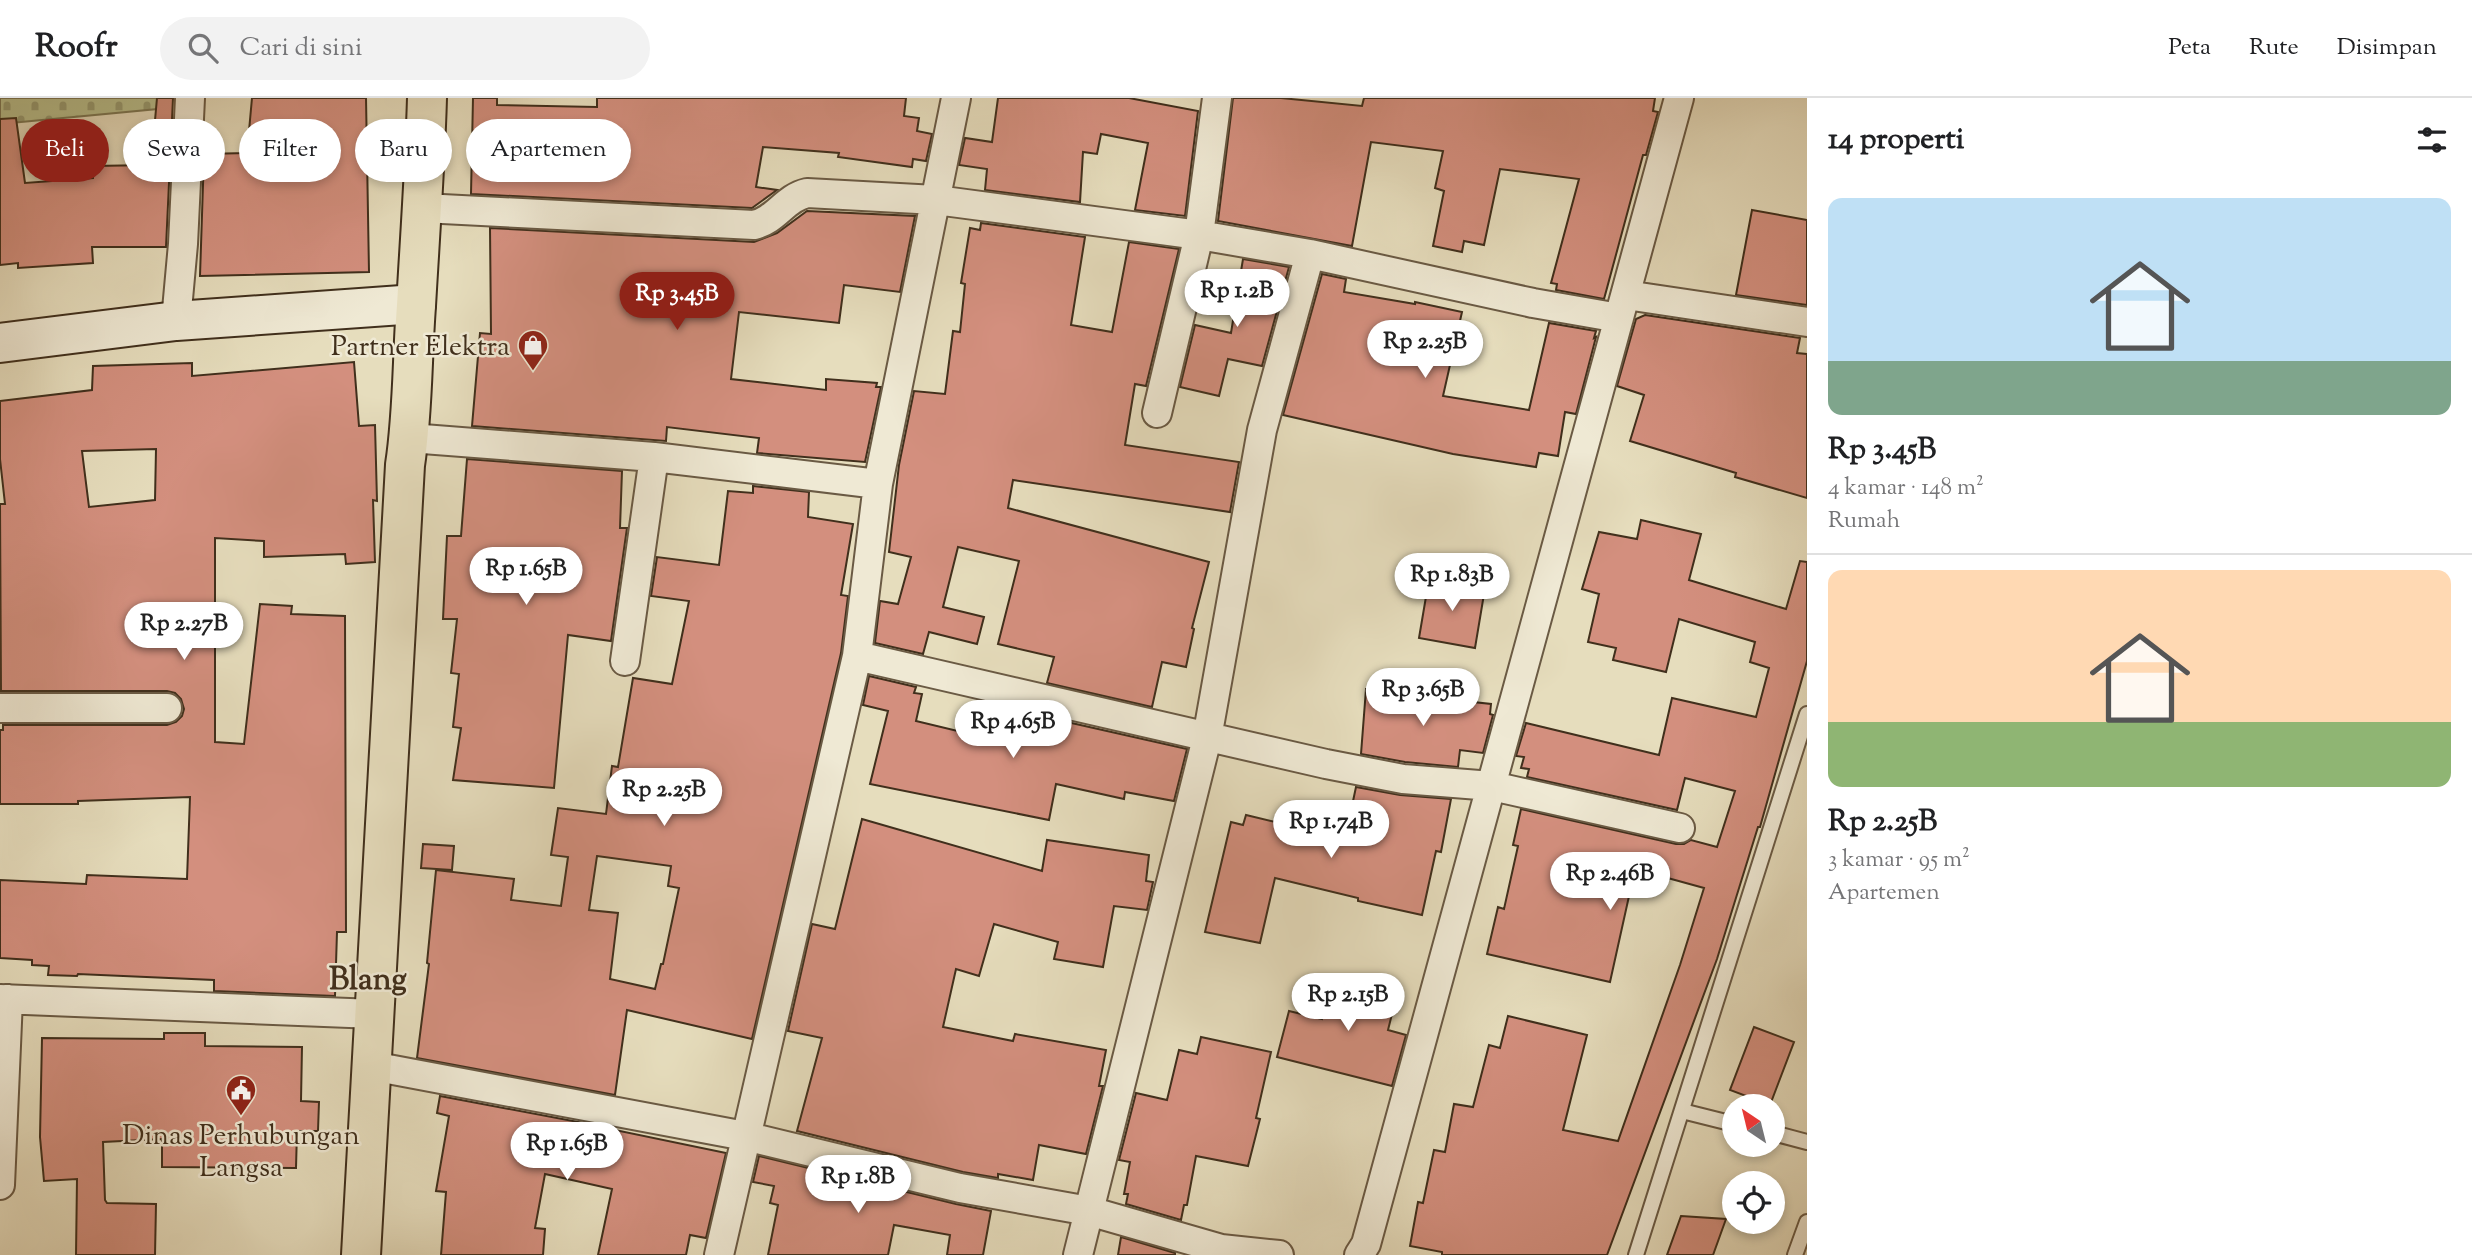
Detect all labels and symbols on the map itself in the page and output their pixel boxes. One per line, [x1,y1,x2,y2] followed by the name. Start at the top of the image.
[1172,270,1302,329] pin: Rp 1.2B
[605,272,749,332] pin: Rp 3.45B
[1353,320,1497,380] pin: Rp 2.25B
[331,328,510,368] place label: Partner Elektra
[516,328,550,372] shop icon: Partner Elektra
[454,547,598,607] pin: Rp 1.65B
[1380,554,1524,613] pin: Rp 1.83B
[112,602,256,662] pin: Rp 2.27B
[1351,668,1495,728] pin: Rp 3.65B
[941,700,1085,760] pin: Rp 4.65B
[592,768,736,828] pin: Rp 2.25B
[1259,800,1403,860] pin: Rp 1.74B
[1538,852,1682,912] pin: Rp 2.46B
[329,958,407,1004] district label: Blang
[1276,974,1420,1033] pin: Rp 2.15B
[224,1073,258,1117] public building icon: Dinas Perhubungan Langsa
[1722,1094,1785,1157] north arrow
[122,1117,360,1189] place label: Dinas Perhubungan Langsa
[495,1122,639,1182] pin: Rp 1.65B
[793,1156,923,1215] pin: Rp 1.8B

